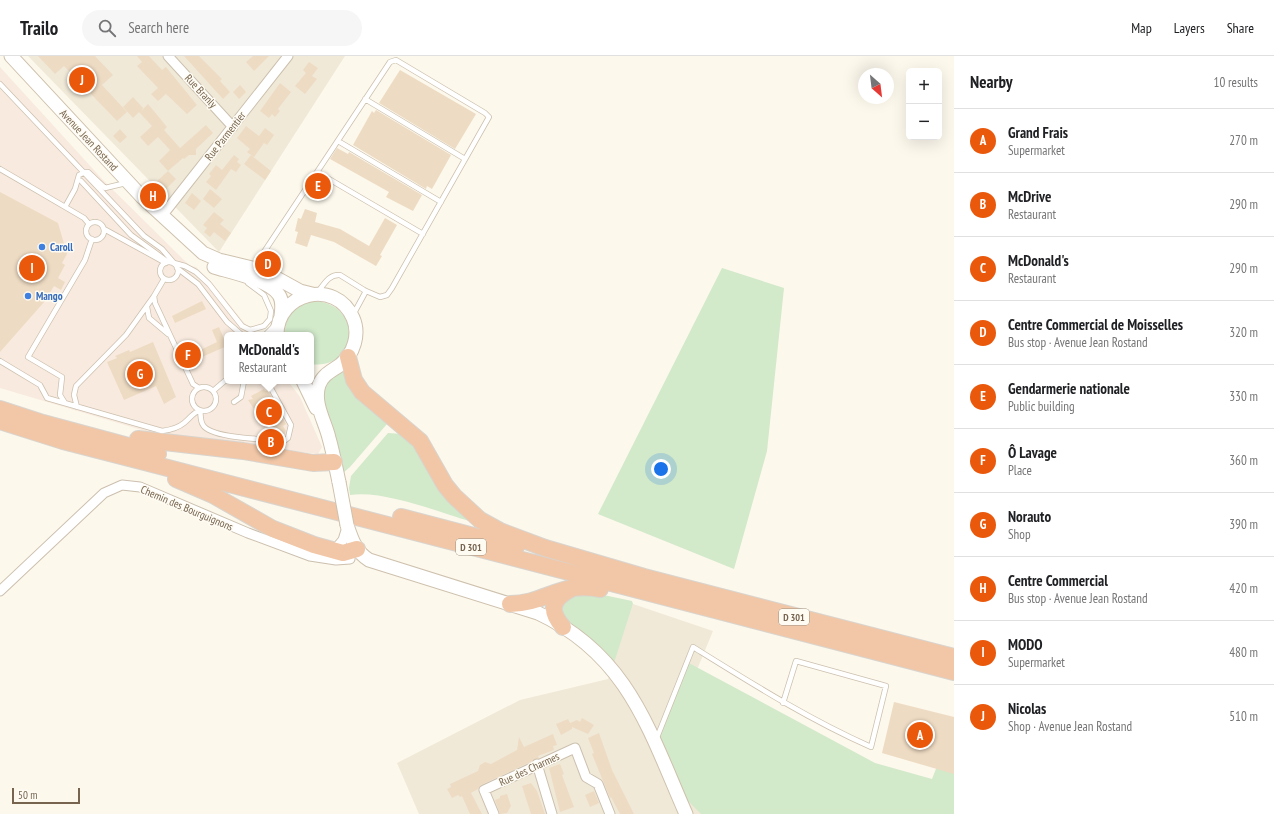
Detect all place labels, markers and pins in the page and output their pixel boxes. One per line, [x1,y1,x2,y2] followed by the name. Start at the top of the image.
[69,65,95,95] pin: J
[305,171,331,201] pin: E
[140,181,166,211] pin: H
[50,240,73,254] place label: Caroll
[37,242,47,252] marker: Caroll
[255,249,281,279] pin: D
[19,253,45,283] pin: I
[36,289,63,303] place label: Mango
[23,291,33,301] marker: Mango
[175,340,201,370] pin: F
[127,359,153,389] pin: G
[256,397,282,427] pin: C
[258,427,284,457] pin: B
[907,720,933,750] pin: A

